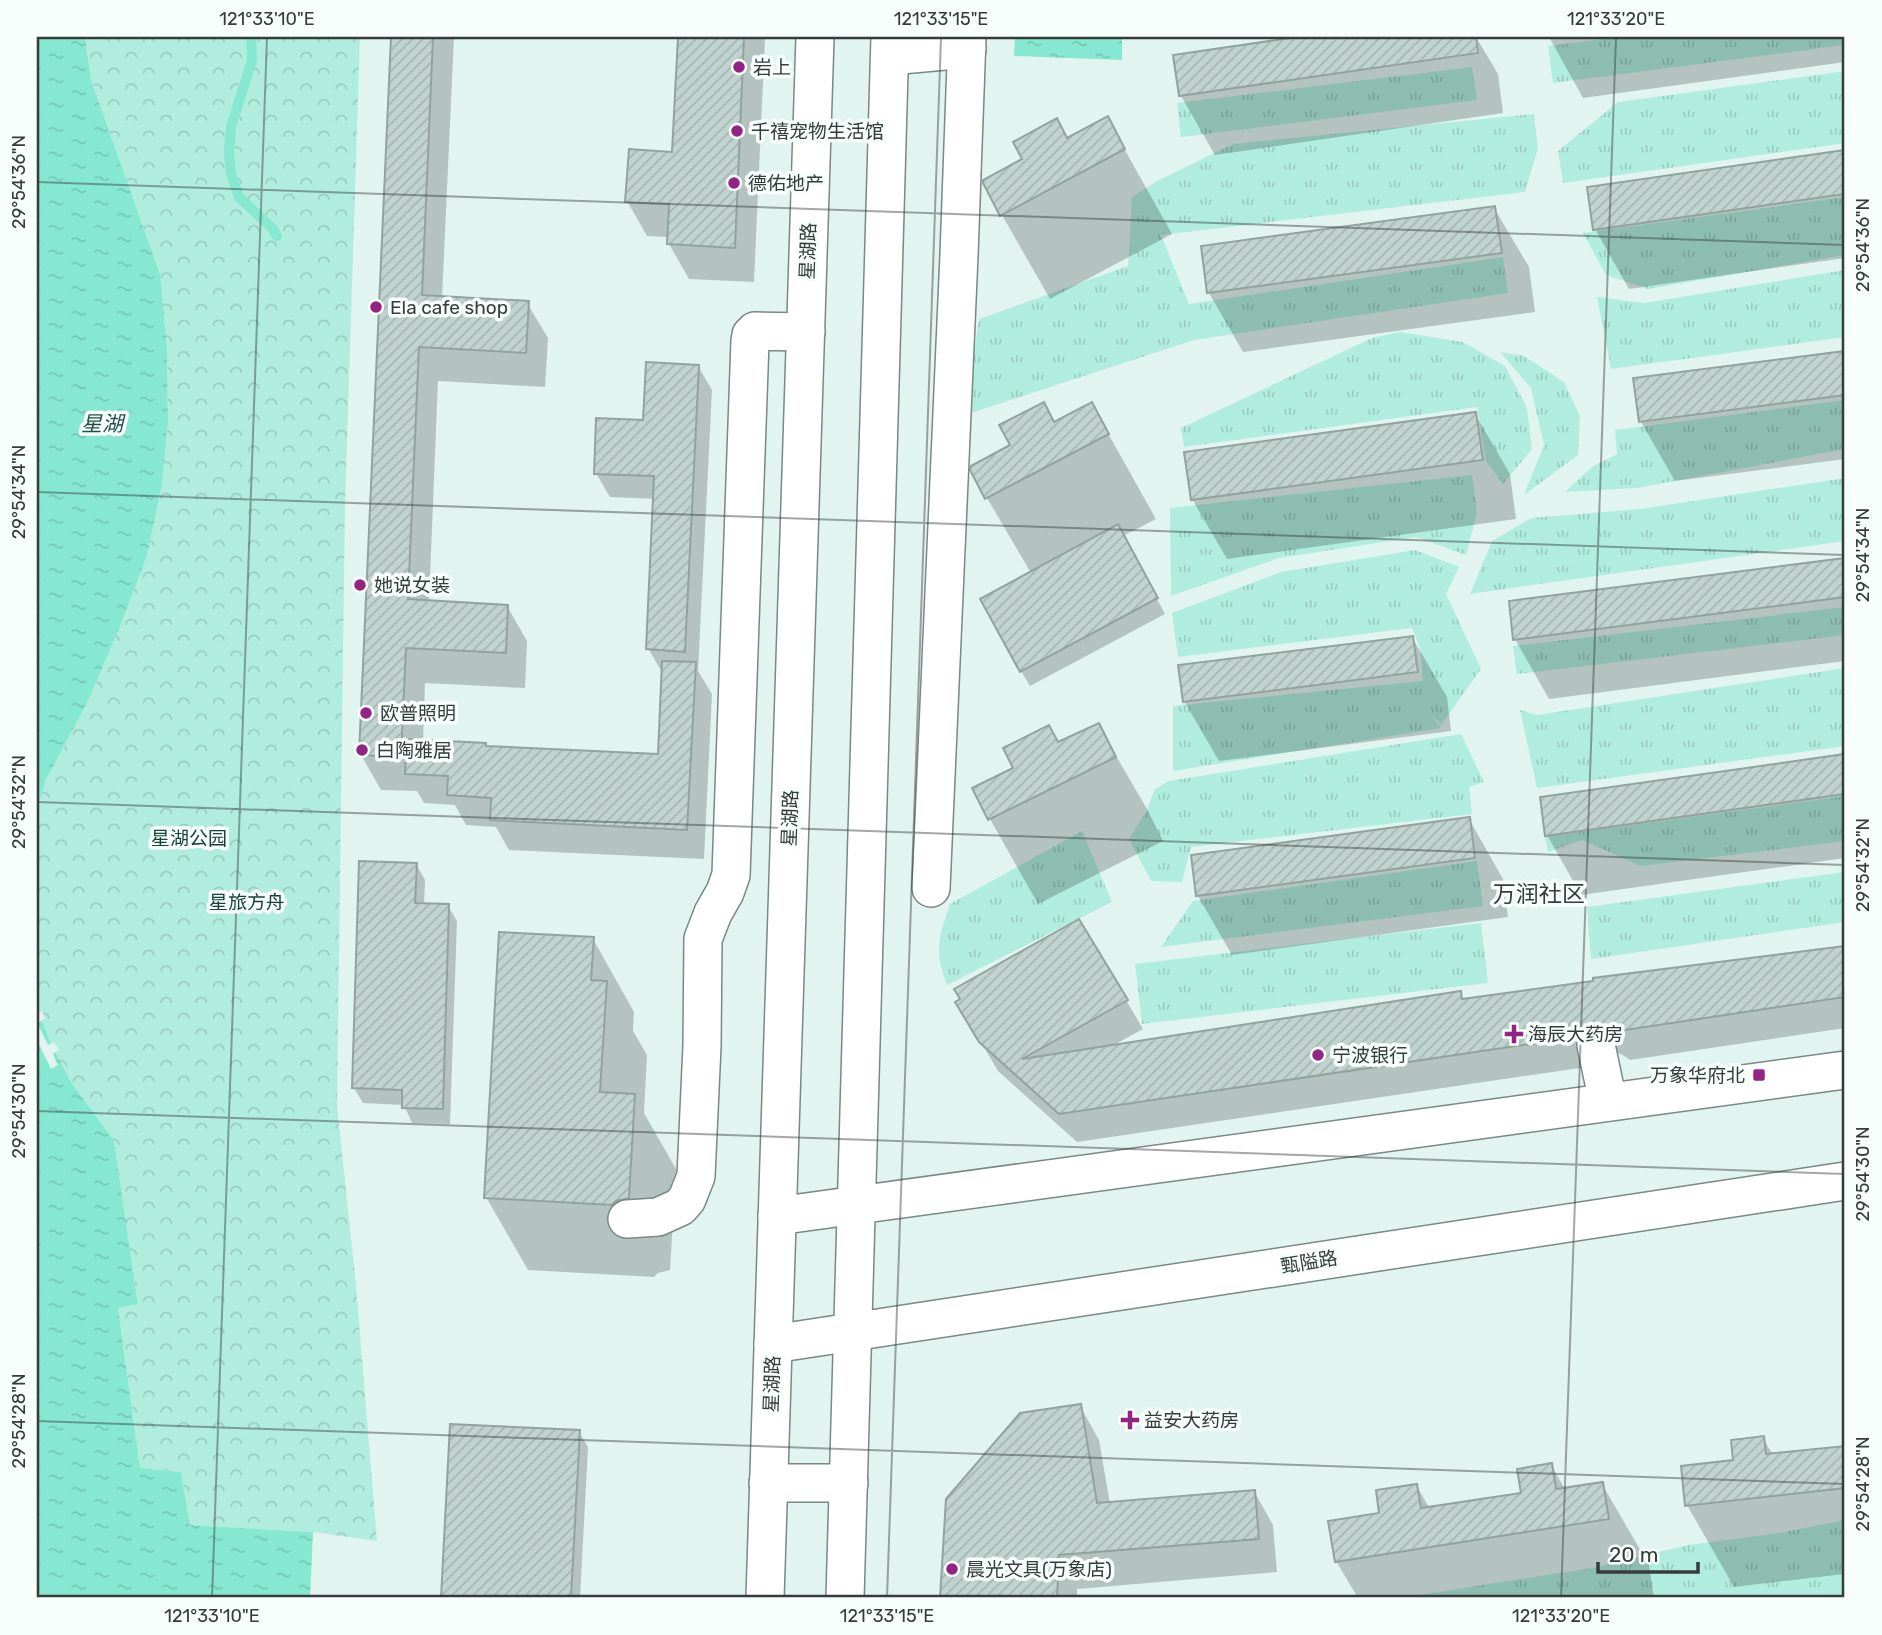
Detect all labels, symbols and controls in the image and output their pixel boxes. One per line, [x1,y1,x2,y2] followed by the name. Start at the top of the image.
[219,8,315,30] text: 121°33'10"E
[894,8,988,30] text: 121°33'15"E
[1567,8,1665,30] text: 121°33'20"E
[753,56,791,79] place label: 岩上
[731,59,747,75] marker: 岩上
[751,120,884,143] place label: 千禧宠物生活馆
[729,123,745,139] marker: 千禧宠物生活馆
[8,135,30,229] text: 29°54'36"N
[748,172,824,195] place label: 德佑地产
[726,175,742,191] marker: 德佑地产
[1852,198,1874,292] text: 29°54'36"N
[796,222,820,280] street label: 星湖路
[390,296,508,319] place label: Ela cafe shop
[368,299,384,315] marker: Ela cafe shop
[81,411,126,436] water label: 星湖
[8,445,30,539] text: 29°54'34"N
[1852,508,1874,602] text: 29°54'34"N
[374,574,450,597] place label: 她说女装
[352,577,368,593] marker: 她说女装
[380,702,456,725] place label: 欧普照明
[358,705,374,721] marker: 欧普照明
[376,739,452,762] place label: 白陶雅居
[354,742,370,758] marker: 白陶雅居
[8,755,30,849] text: 29°54'32"N
[778,789,802,847] street label: 星湖路
[1852,818,1874,912] text: 29°54'32"N
[151,827,227,850] park label: 星湖公园
[1493,880,1585,908] district label: 万润社区
[209,891,285,914] park label: 星旅方舟
[1528,1023,1623,1046] place label: 海辰大药房
[1506,1026,1522,1042] marker: 海辰大药房
[1332,1044,1408,1067] place label: 宁波银行
[1310,1047,1326,1063] marker: 宁波银行
[8,1063,30,1159] text: 29°54'30"N
[1650,1064,1745,1087] place label: 万象华府北
[1751,1067,1767,1083] marker: 万象华府北
[1852,1126,1874,1222] text: 29°54'30"N
[1279,1246,1339,1278] street label: 甄隘路
[760,1355,784,1413] street label: 星湖路
[8,1374,30,1468] text: 29°54'28"N
[1144,1409,1239,1432] place label: 益安大药房
[1122,1412,1138,1428] marker: 益安大药房
[1852,1437,1874,1531] text: 29°54'28"N
[1598,1530,1698,1574] scale bar
[1609,1542,1658,1567] text: 20 m
[966,1558,1112,1581] place label: 晨光文具(万象店)
[944,1561,960,1577] marker: 晨光文具(万象店)
[164,1605,260,1627] text: 121°33'10"E
[840,1605,934,1627] text: 121°33'15"E
[1512,1605,1610,1627] text: 121°33'20"E

